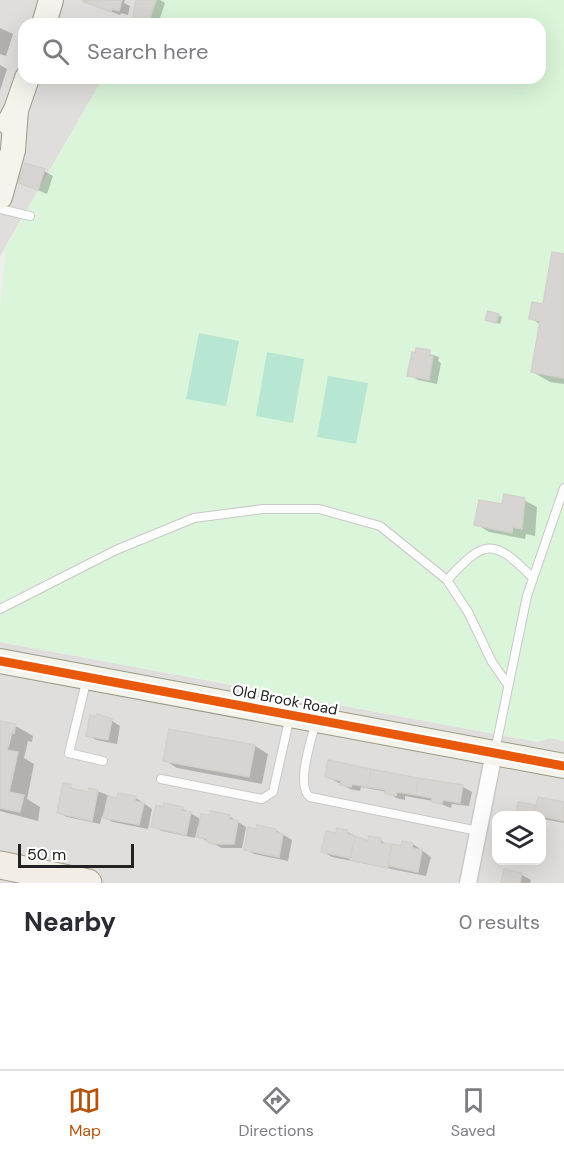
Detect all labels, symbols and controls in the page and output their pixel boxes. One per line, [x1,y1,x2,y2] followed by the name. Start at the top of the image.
[18,18,546,84] search box
[39,35,72,68] icon: search
[87,37,208,66] text: Search here
[231,680,339,720] street label: Old Brook Road
[492,811,546,865] map controls
[492,811,546,865] button: layers
[18,841,134,868] scale bar
[27,844,66,865] text: 50 m
[24,905,116,939] text: Nearby
[459,909,540,935] text: 0 results
[68,1084,101,1141] tab: Map
[238,1084,314,1141] tab: Directions
[451,1084,496,1141] tab: Saved

